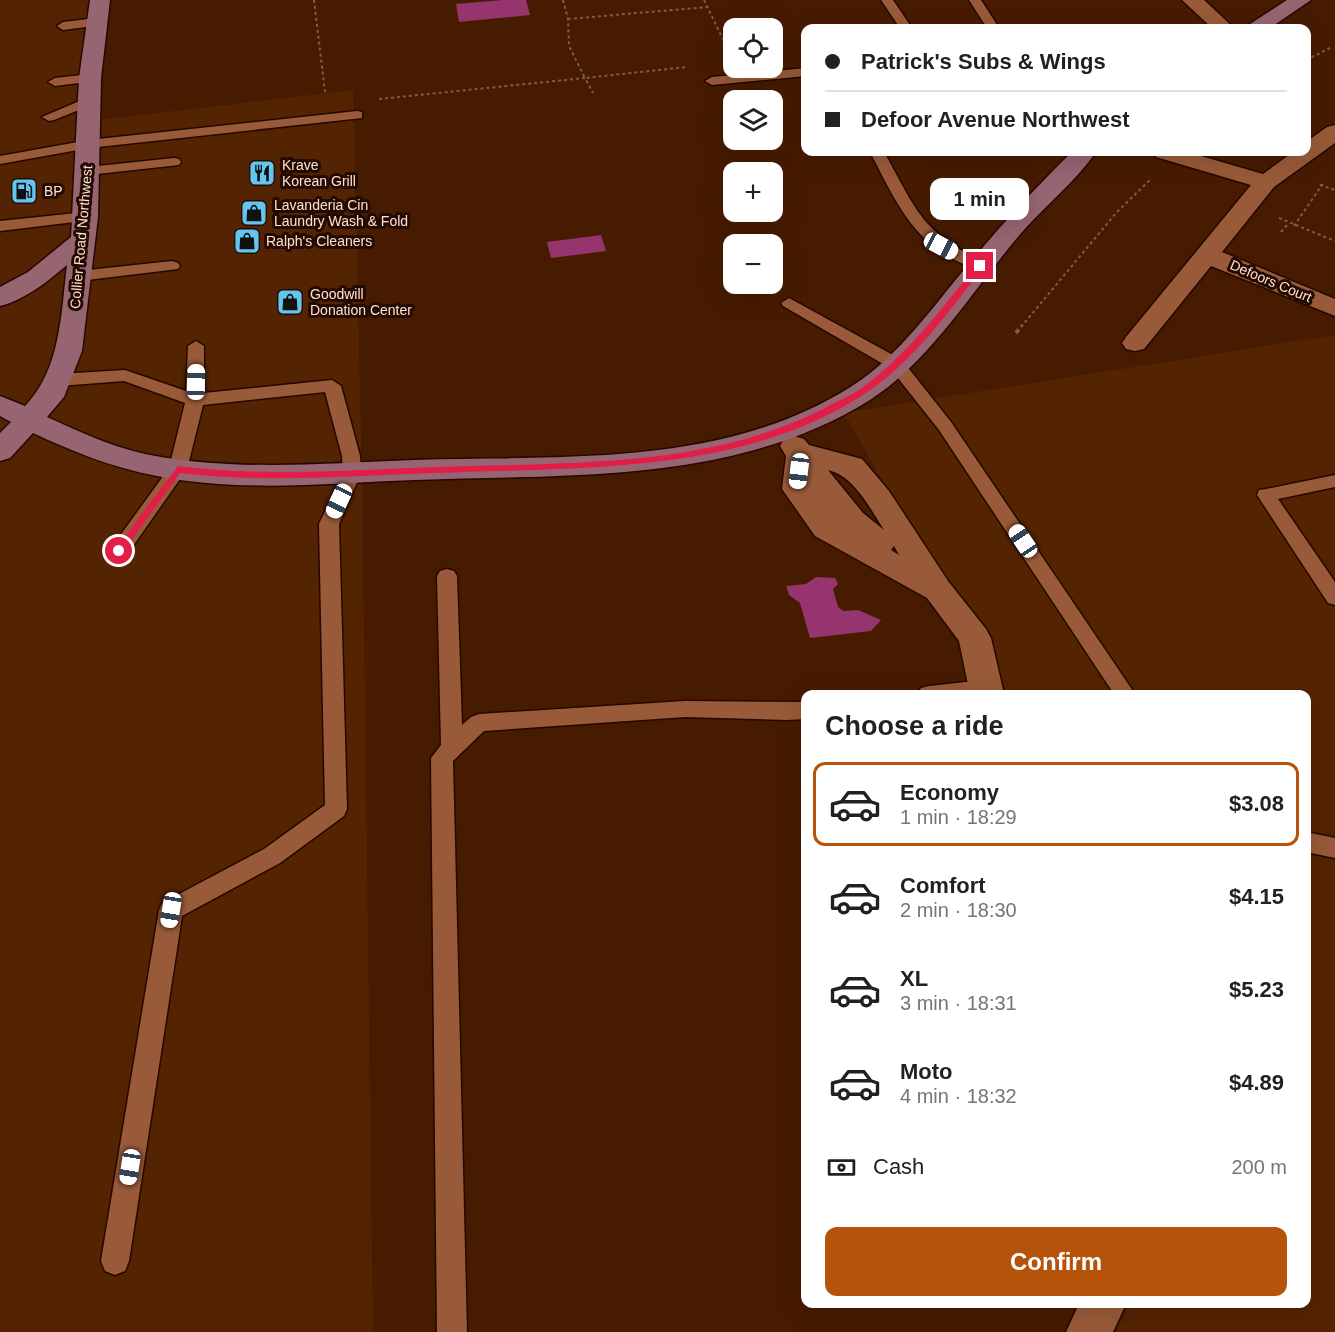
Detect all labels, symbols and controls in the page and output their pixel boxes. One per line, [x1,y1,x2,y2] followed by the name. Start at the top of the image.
[723,18,783,294] map controls
[723,18,783,78] button: locate
[861,49,1106,74] text: Patrick's Subs & Wings
[723,90,783,150] button: layers
[861,107,1130,132] text: Defoor Avenue Northwest
[282,157,356,189] place label: Krave Korean Grill
[247,158,277,188] restaurant icon: Krave Korean Grill
[723,162,783,222] button: +
[67,164,95,309] street label: Collier Road Northwest
[9,176,39,206] fuel station icon: BP
[930,179,1030,221] callout: 1 min
[44,183,63,199] place label: BP
[953,188,1006,210] text: 1 min
[274,197,408,229] place label: Lavanderia Cin Laundry Wash & Fold
[239,198,269,228] shop icon: Lavanderia Cin Laundry Wash & Fold
[232,226,262,256] shop icon: Ralph's Cleaners
[921,230,961,262] car
[266,233,372,249] place label: Ralph's Cleaners
[723,234,783,294] button: −
[966,252,993,279] route end
[1228,257,1314,305] street label: Defoors Court
[310,286,412,318] place label: Goodwill Donation Center
[275,287,305,317] shop icon: Goodwill Donation Center
[187,364,205,400] car
[788,452,810,490] car
[323,481,355,521] car
[1005,521,1041,561] car
[105,537,132,564] route start
[825,711,1004,741] text: Choose a ride
[828,777,882,831] icon: car
[900,780,999,805] text: Economy
[1229,791,1284,816] text: $3.08
[900,806,1017,828] text: 1 min · 18:29
[828,870,882,924] icon: car
[900,873,986,898] text: Comfort
[1229,884,1284,909] text: $4.15
[159,891,183,929] car
[900,899,1017,921] text: 2 min · 18:30
[828,963,882,1017] icon: car
[900,966,928,991] text: XL
[1229,977,1284,1002] text: $5.23
[900,992,1017,1014] text: 3 min · 18:31
[828,1056,882,1110] icon: car
[900,1059,953,1084] text: Moto
[1229,1070,1284,1095] text: $4.89
[900,1085,1017,1107] text: 4 min · 18:32
[118,1148,142,1186] car
[825,1151,858,1184] icon: cash
[873,1154,924,1179] text: Cash
[1231,1156,1287,1178] text: 200 m
[825,1227,1287,1296] button: Confirm

